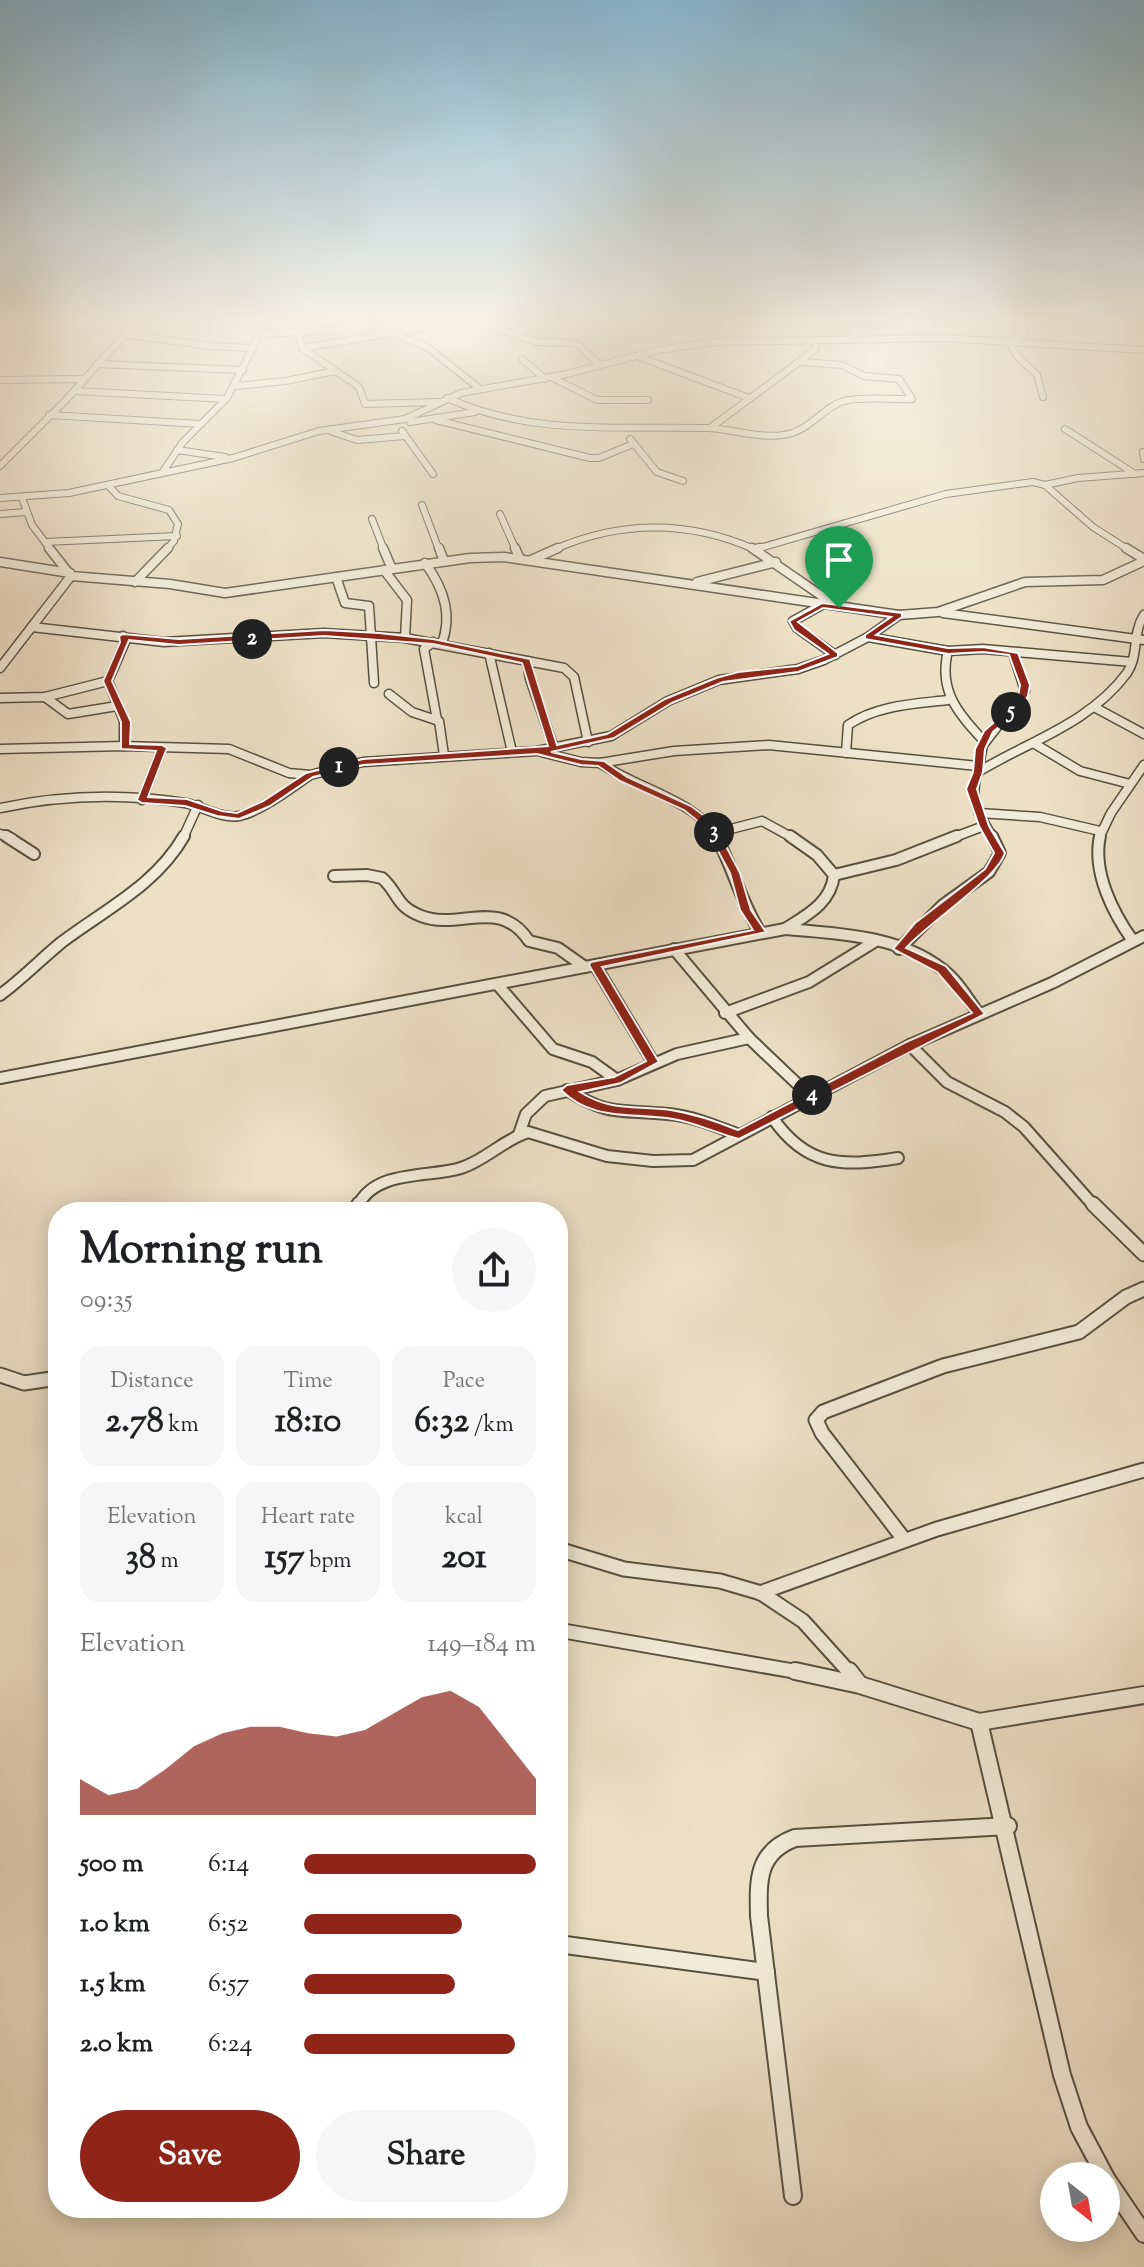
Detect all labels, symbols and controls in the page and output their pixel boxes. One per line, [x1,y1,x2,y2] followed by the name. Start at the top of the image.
[805,526,873,608] pin
[817,538,861,582] icon: arrive
[232,619,272,659] pin: 2
[247,623,257,655] text: 2
[991,692,1031,732] pin: 5
[1007,696,1015,728] text: 5
[319,747,359,787] pin: 1
[335,751,343,783] text: 1
[694,812,734,852] pin: 3
[710,816,718,848] text: 3
[792,1075,832,1115] pin: 4
[806,1079,818,1111] text: 4
[80,1220,323,1283] text: Morning run
[452,1228,536,1312] button: share
[80,1282,133,1319] text: 09:35
[111,1366,193,1398] text: Distance
[284,1366,332,1398] text: Time
[443,1366,485,1398] text: Pace
[105,1398,164,1447] text: 2.78
[275,1398,341,1447] text: 18:10
[414,1398,469,1447] text: 6:32
[164,1410,199,1442] text: km
[469,1410,514,1442] text: /km
[107,1502,197,1534] text: Elevation
[261,1502,355,1534] text: Heart rate
[445,1502,483,1534] text: kcal
[125,1534,156,1583] text: 38
[264,1534,305,1583] text: 157
[441,1534,487,1583] text: 201
[156,1546,179,1578] text: m
[305,1546,352,1578] text: bpm
[80,1626,185,1663] text: Elevation
[427,1626,536,1663] text: 149–184 m
[80,1846,143,1883] text: 500 m
[208,1846,249,1883] text: 6:14
[80,1906,150,1943] text: 1.0 km
[208,1906,248,1943] text: 6:52
[80,1966,146,2003] text: 1.5 km
[208,1966,249,2003] text: 6:57
[80,2026,153,2063] text: 2.0 km
[208,2026,253,2063] text: 6:24
[80,2110,300,2202] button: Save
[316,2110,536,2202] button: Share
[1040,2162,1120,2242] north arrow
[1040,2162,1120,2242] map controls

